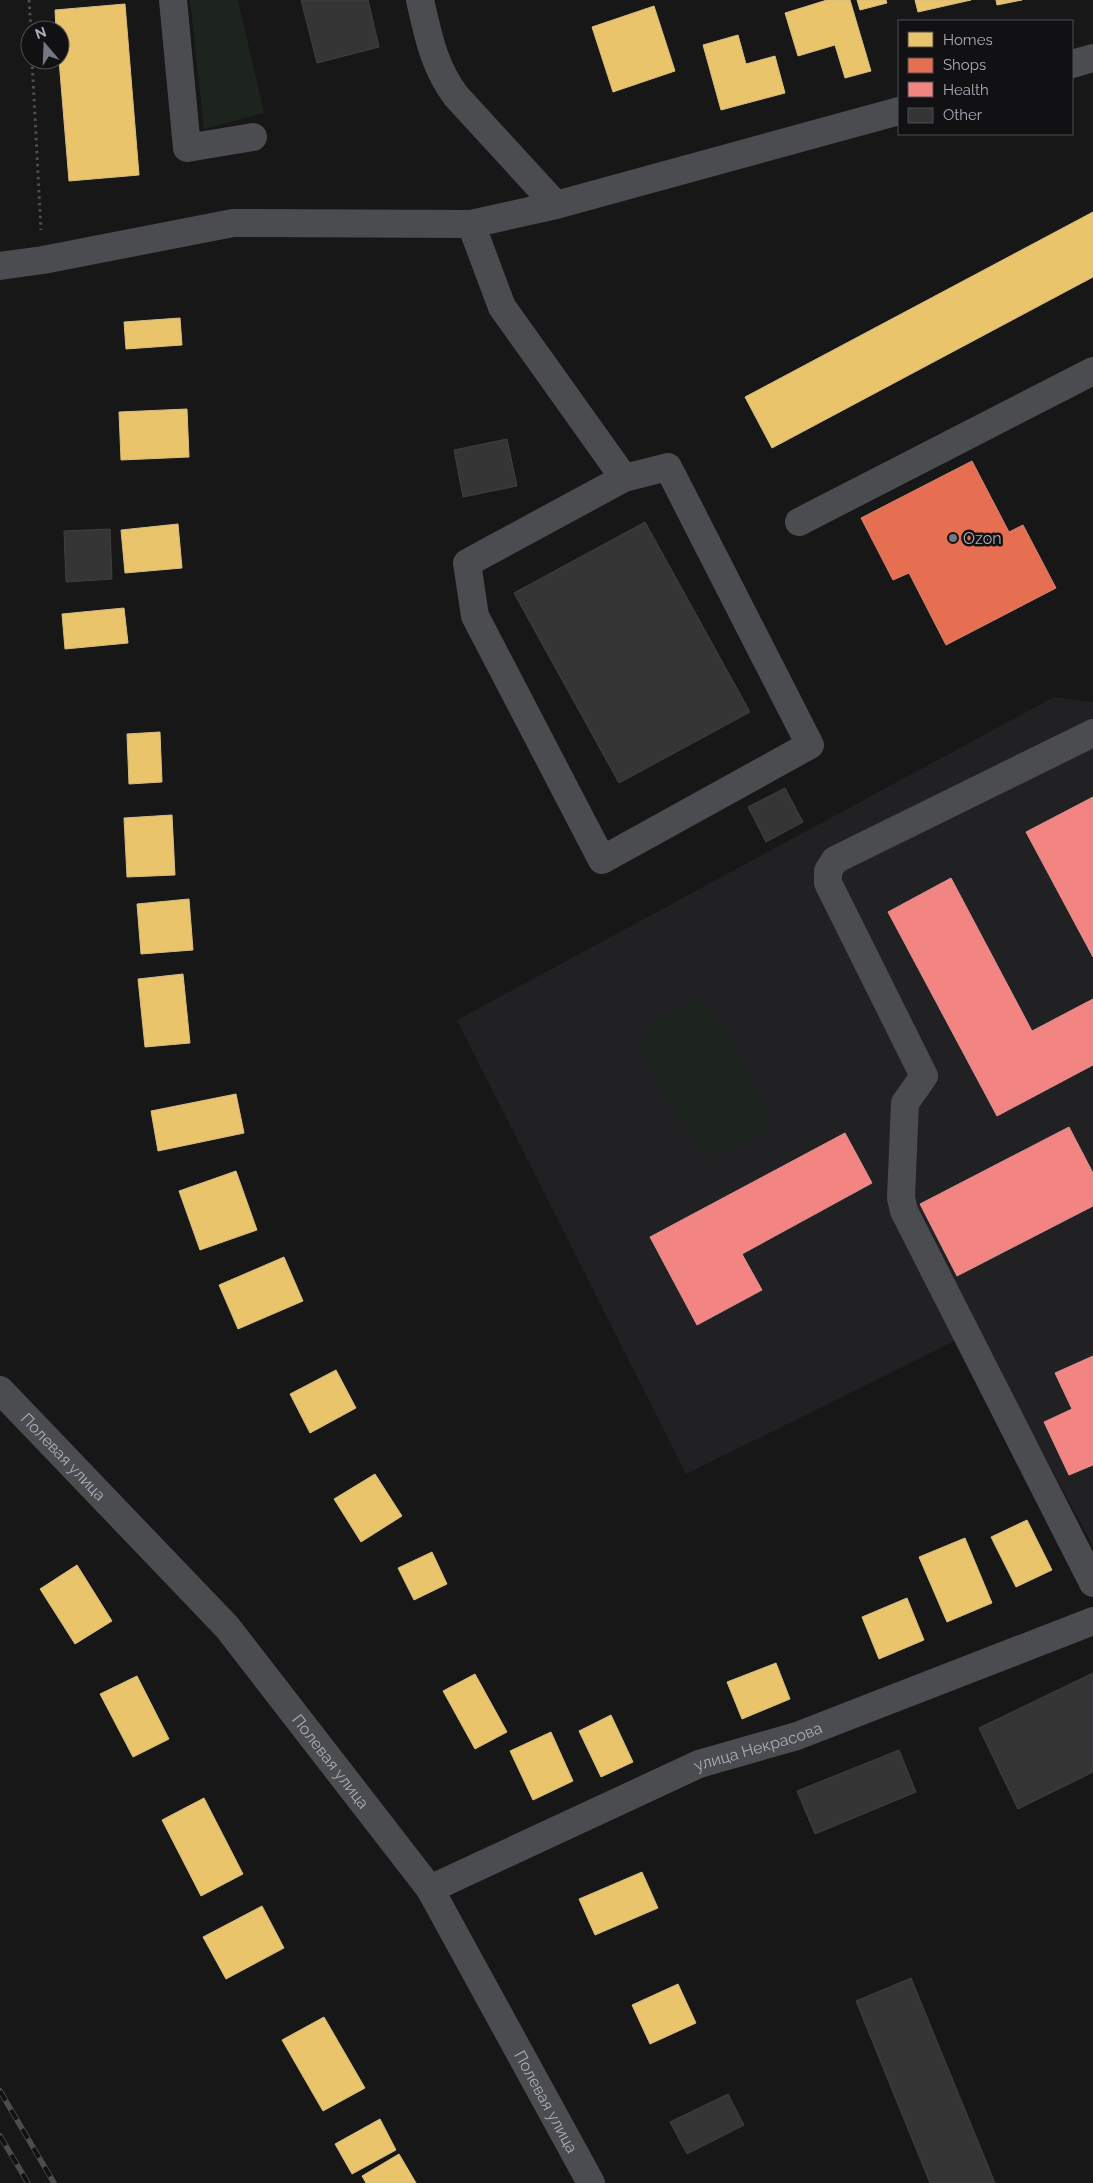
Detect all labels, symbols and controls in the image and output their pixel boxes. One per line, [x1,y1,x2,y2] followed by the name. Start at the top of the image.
[20,20,70,70] north arrow
[898,20,1073,135] legend
[33,23,48,42] text: N
[943,31,993,49] text: Homes
[943,56,986,74] text: Shops
[943,81,989,99] text: Health
[943,106,983,124] text: Other
[963,529,1002,548] place label: Ozon
[947,532,959,544] marker: Ozon
[17,1409,110,1504] street label: Полевая улица
[289,1710,373,1812] street label: Полевая улица
[690,1718,825,1775] street label: улица Некрасова
[511,2047,582,2156] street label: Полевая улица

